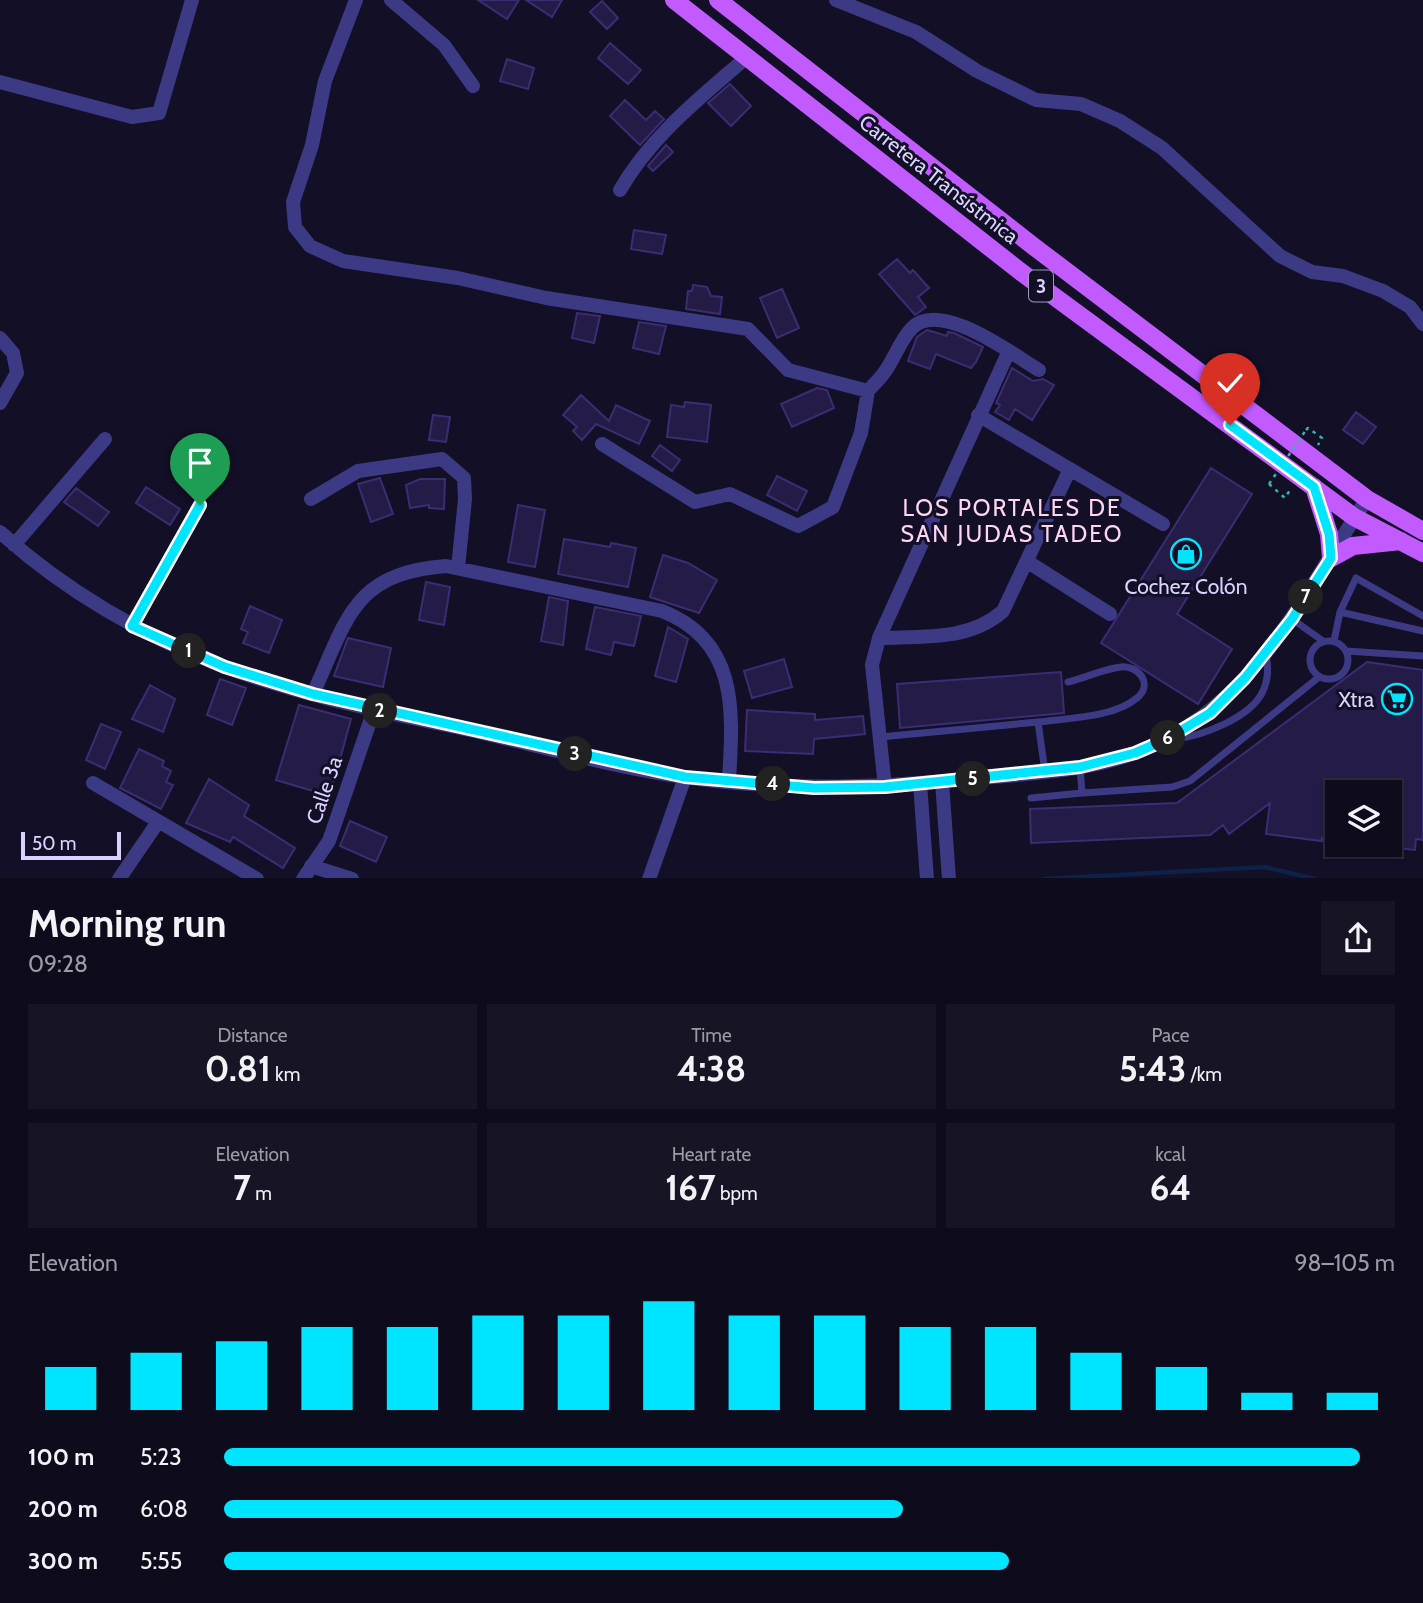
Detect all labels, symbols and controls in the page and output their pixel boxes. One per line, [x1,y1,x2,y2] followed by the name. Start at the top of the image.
[855,109,1023,249] street label: Carretera Transístmica
[1029,270,1053,302] road number: 3
[1200,353,1260,425] pin
[1211,364,1249,402] icon: check
[170,433,230,505] pin
[181,444,219,482] icon: arrive
[901,494,1123,548] district label: LOS PORTALES DE SAN JUDAS TADEO
[1169,537,1203,571] shop icon: Cochez Colón
[1125,574,1247,599] place label: Cochez Colón
[1288,580,1324,614] pin: 7
[1301,585,1310,608] text: 7
[172,634,206,668] pin: 1
[185,639,192,662] text: 1
[1380,682,1414,716] supermarket icon: Xtra
[1338,687,1374,712] place label: Xtra
[362,694,398,728] pin: 2
[374,699,385,722] text: 2
[1150,720,1186,756] pin: 6
[1162,726,1173,749] text: 6
[558,736,592,772] pin: 3
[569,742,580,765] text: 3
[301,753,347,827] street label: Calle 3a
[956,762,990,796] pin: 5
[756,766,790,802] pin: 4
[967,767,978,790] text: 5
[767,772,778,795] text: 4
[1325,780,1402,857] map controls
[1325,780,1402,857] button: layers
[21,830,121,861] scale bar
[32,832,76,855] text: 50 m
[28,900,227,947] text: Morning run
[1321,901,1395,975] button: share
[28,950,88,978] text: 09:28
[218,1024,287,1047] text: Distance
[691,1024,732,1047] text: Time
[1152,1024,1189,1047] text: Pace
[205,1047,271,1090] text: 0.81
[677,1047,746,1090] text: 4:38
[1119,1047,1186,1090] text: 5:43
[271,1063,300,1086] text: km
[1186,1063,1222,1086] text: /km
[215,1143,290,1166] text: Elevation
[672,1143,751,1166] text: Heart rate
[1155,1143,1186,1166] text: kcal
[233,1166,251,1209] text: 7
[665,1166,716,1209] text: 167
[1150,1166,1191,1209] text: 64
[251,1182,272,1205] text: m
[716,1182,758,1205] text: bpm
[28,1249,118,1277] text: Elevation
[1294,1249,1395,1277] text: 98–105 m
[28,1443,94,1471] text: 100 m
[140,1443,182,1471] text: 5:23
[28,1495,98,1523] text: 200 m
[140,1495,188,1523] text: 6:08
[28,1547,98,1575] text: 300 m
[140,1547,182,1575] text: 5:55

